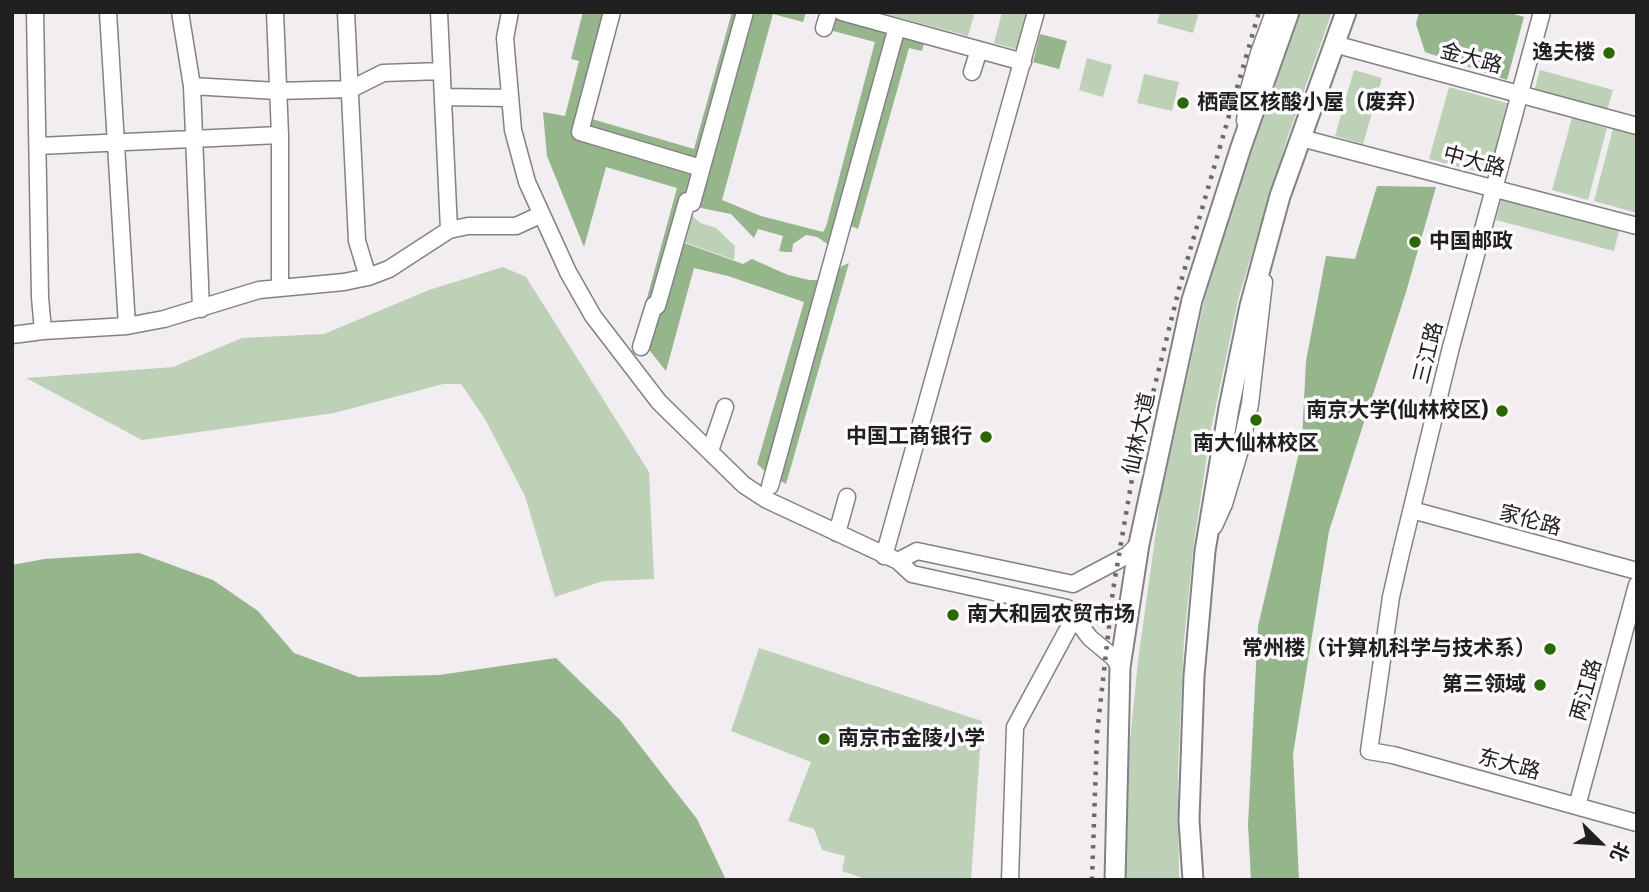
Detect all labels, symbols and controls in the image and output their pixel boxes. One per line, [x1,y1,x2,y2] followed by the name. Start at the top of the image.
[1437,39,1505,79] street label: 金大路
[1532,40,1595,66] place label: 逸夫楼
[1601,45,1617,61] marker: 逸夫楼
[1197,90,1428,116] place label: 栖霞区核酸小屋（废弃）
[1175,95,1191,111] marker: 栖霞区核酸小屋（废弃）
[1440,142,1508,182] street label: 中大路
[1429,229,1513,255] place label: 中国邮政
[1407,234,1423,250] marker: 中国邮政
[1409,319,1449,387] street label: 三江路
[1119,390,1161,478] street label: 仙林大道
[1306,398,1488,424] place label: 南京大学(仙林校区)
[1494,403,1510,419] marker: 南京大学(仙林校区)
[1248,412,1264,428] marker: 南大仙林校区
[846,424,972,450] place label: 中国工商银行
[978,429,994,445] marker: 中国工商银行
[1193,431,1319,457] place label: 南大仙林校区
[1496,501,1564,541] street label: 家伦路
[967,602,1135,628] place label: 南大和园农贸市场
[945,607,961,623] marker: 南大和园农贸市场
[1242,636,1536,662] place label: 常州楼（计算机科学与技术系）
[1542,641,1558,657] marker: 常州楼（计算机科学与技术系）
[1566,656,1608,724] street label: 两江路
[1442,672,1526,698] place label: 第三领域
[1532,677,1548,693] marker: 第三领域
[838,726,985,752] place label: 南京市金陵小学
[816,731,832,747] marker: 南京市金陵小学
[1475,745,1543,785] street label: 东大路
[1565,808,1635,878] north arrow
[1605,838,1634,865] text: 北

